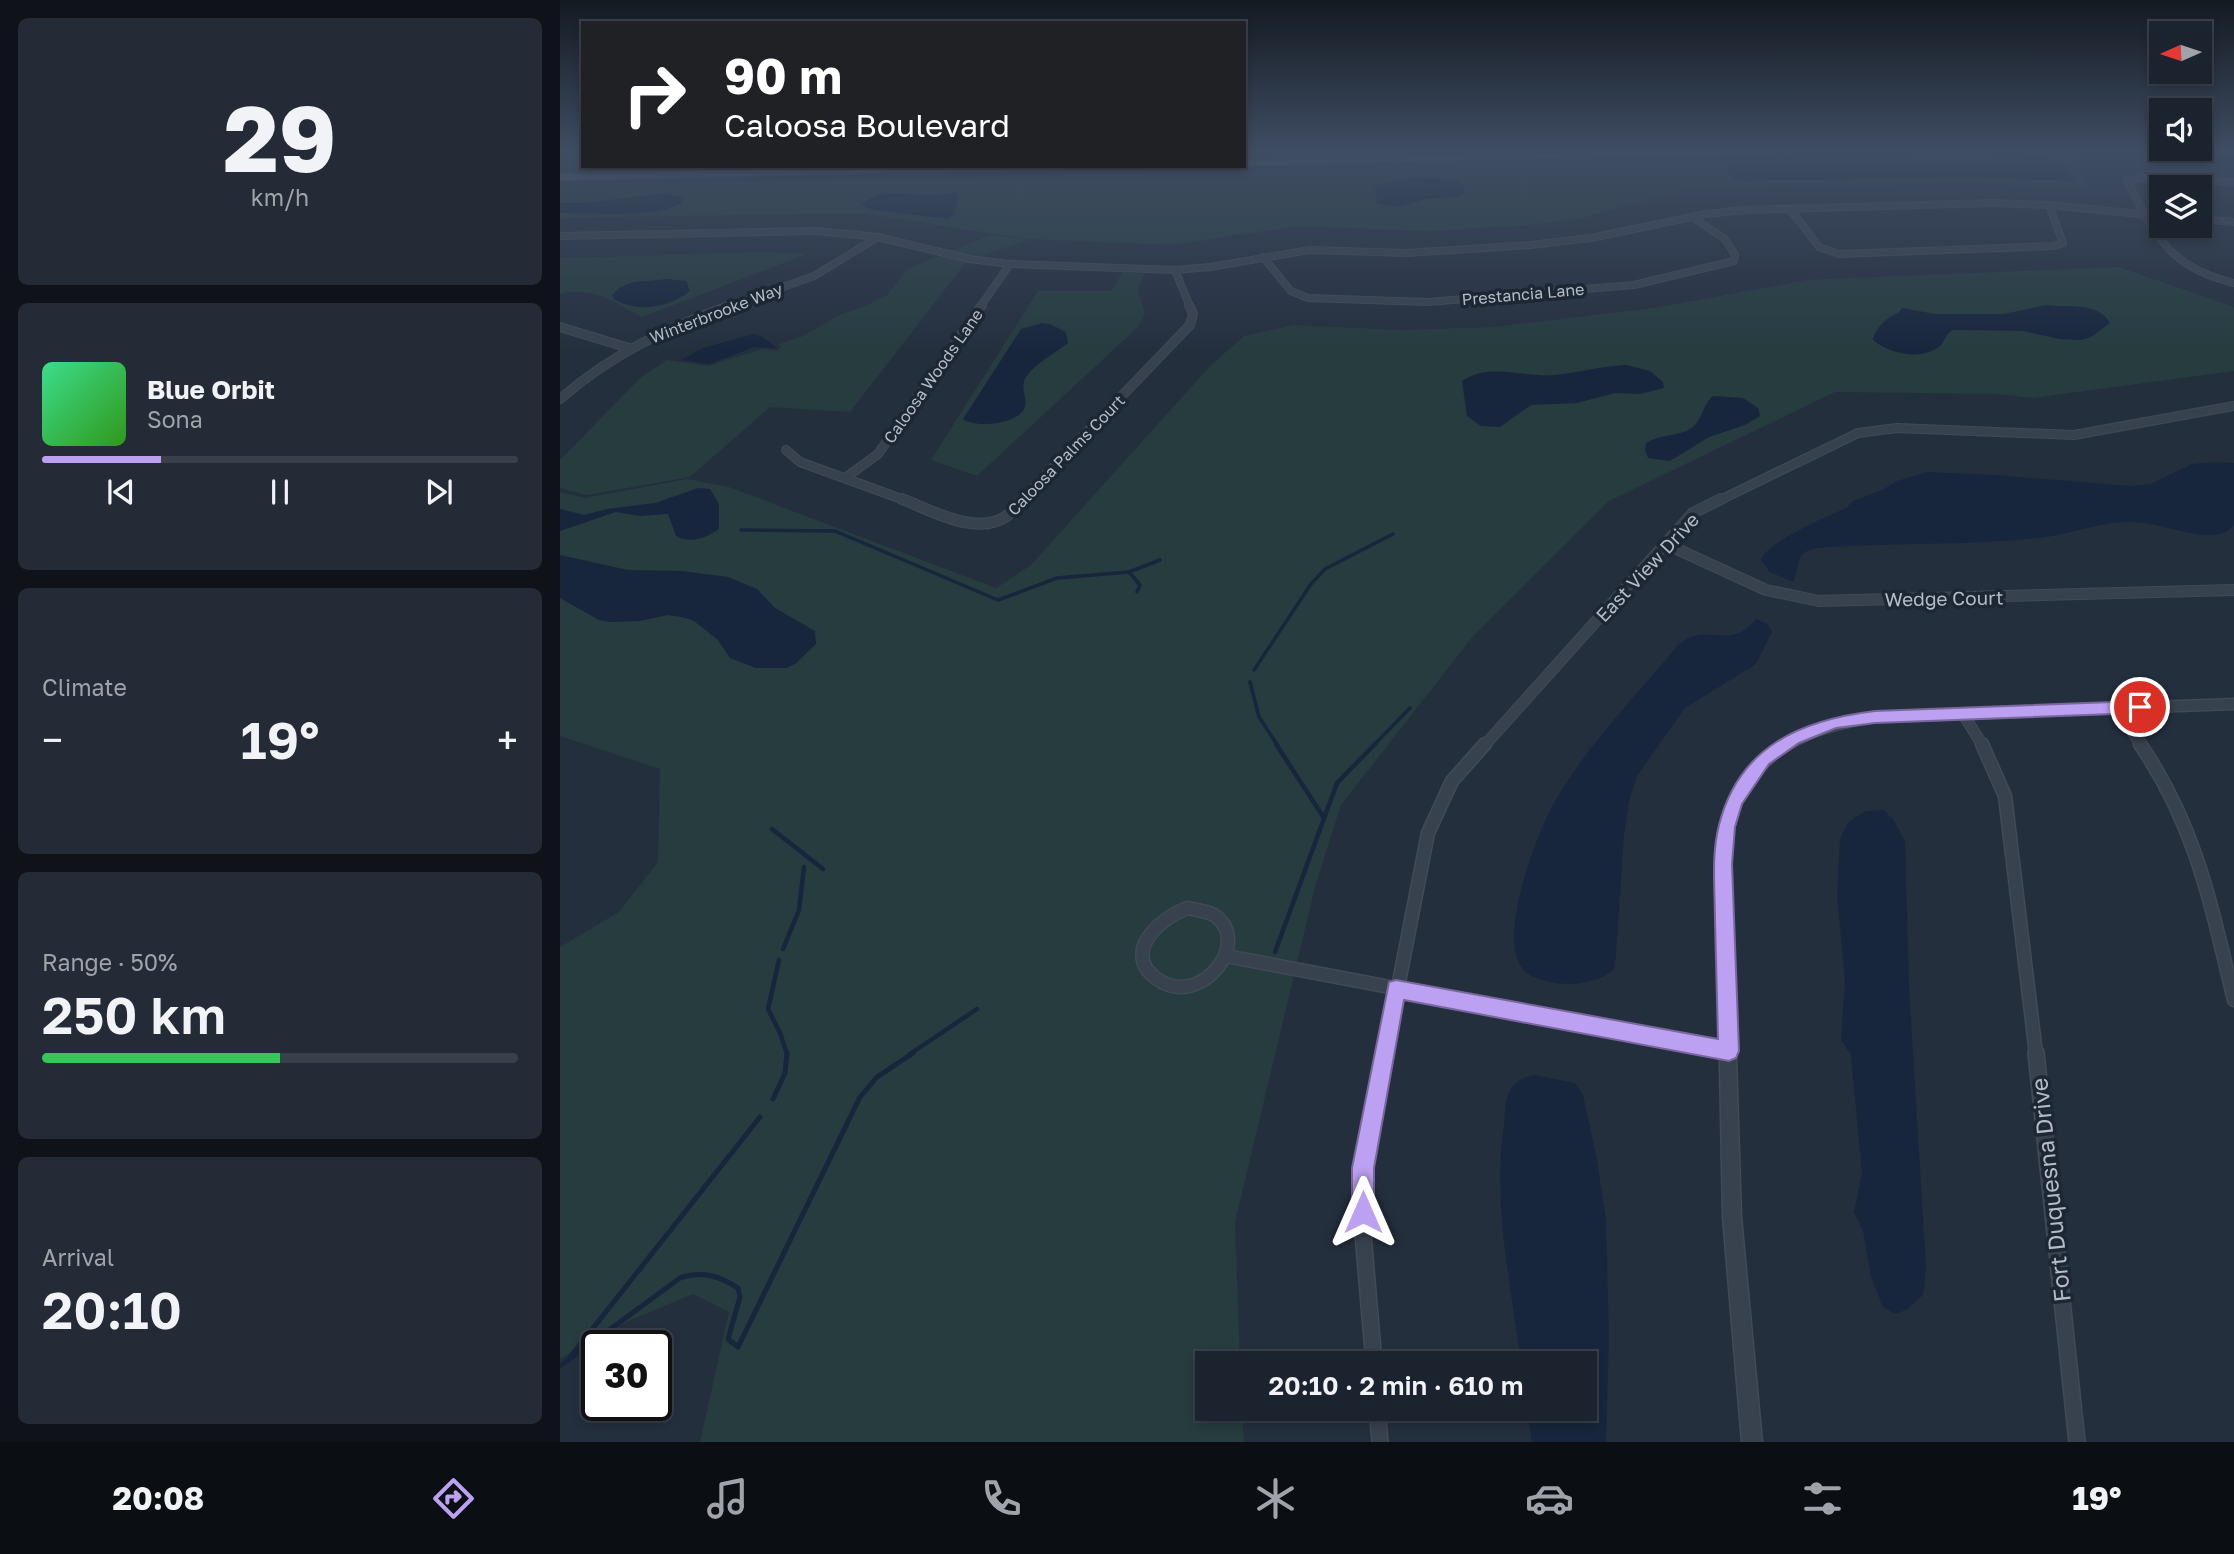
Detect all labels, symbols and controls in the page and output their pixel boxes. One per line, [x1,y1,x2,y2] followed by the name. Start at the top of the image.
[2149,21,2212,84] north arrow
[2149,21,2212,238] map controls
[724,46,842,105] text: 90 m
[609,49,700,140] icon: right
[223,83,337,192] text: 29
[2149,98,2212,161] button: sound
[724,106,1010,144] text: Caloosa Boulevard
[2149,175,2212,238] button: layers
[251,183,309,211] text: km/h
[647,278,785,348] street label: Winterbrooke Way
[1461,279,1585,309] street label: Prestancia Lane
[879,305,987,447] street label: Caloosa Woods Lane
[147,374,275,405] text: Blue Orbit
[1003,391,1129,519] street label: Caloosa Palms Court
[147,405,203,433] text: Sona
[102,473,140,511] icon: previous
[261,473,299,511] icon: pause
[420,473,458,511] icon: next
[1591,508,1703,626] street label: East View Drive
[1884,585,2004,611] street label: Wedge Court
[42,673,127,701] text: Climate
[2110,677,2170,737] pin
[2121,688,2159,726] icon: arrive
[241,708,319,770] text: 19°
[42,717,63,762] text: −
[497,717,518,762] text: +
[42,948,177,976] text: Range · 50%
[42,983,226,1045] text: 250 km
[2024,1077,2076,1303] street label: Fort Duquesna Drive
[1326,1175,1400,1249] position arrow
[42,1243,114,1271] text: Arrival
[42,1278,182,1340] text: 20:10
[581,1330,672,1421] speed limit sign: 30
[1269,1370,1523,1401] text: 20:10 · 2 min · 610 m
[429,1474,478,1523] icon: directions
[703,1474,752,1523] icon: music
[977,1474,1026,1523] icon: phone
[1251,1474,1300,1523] icon: climate
[1525,1474,1574,1523] icon: car
[1798,1474,1847,1523] icon: filters
[112,1479,204,1517] text: 20:08
[2072,1479,2122,1517] text: 19°

